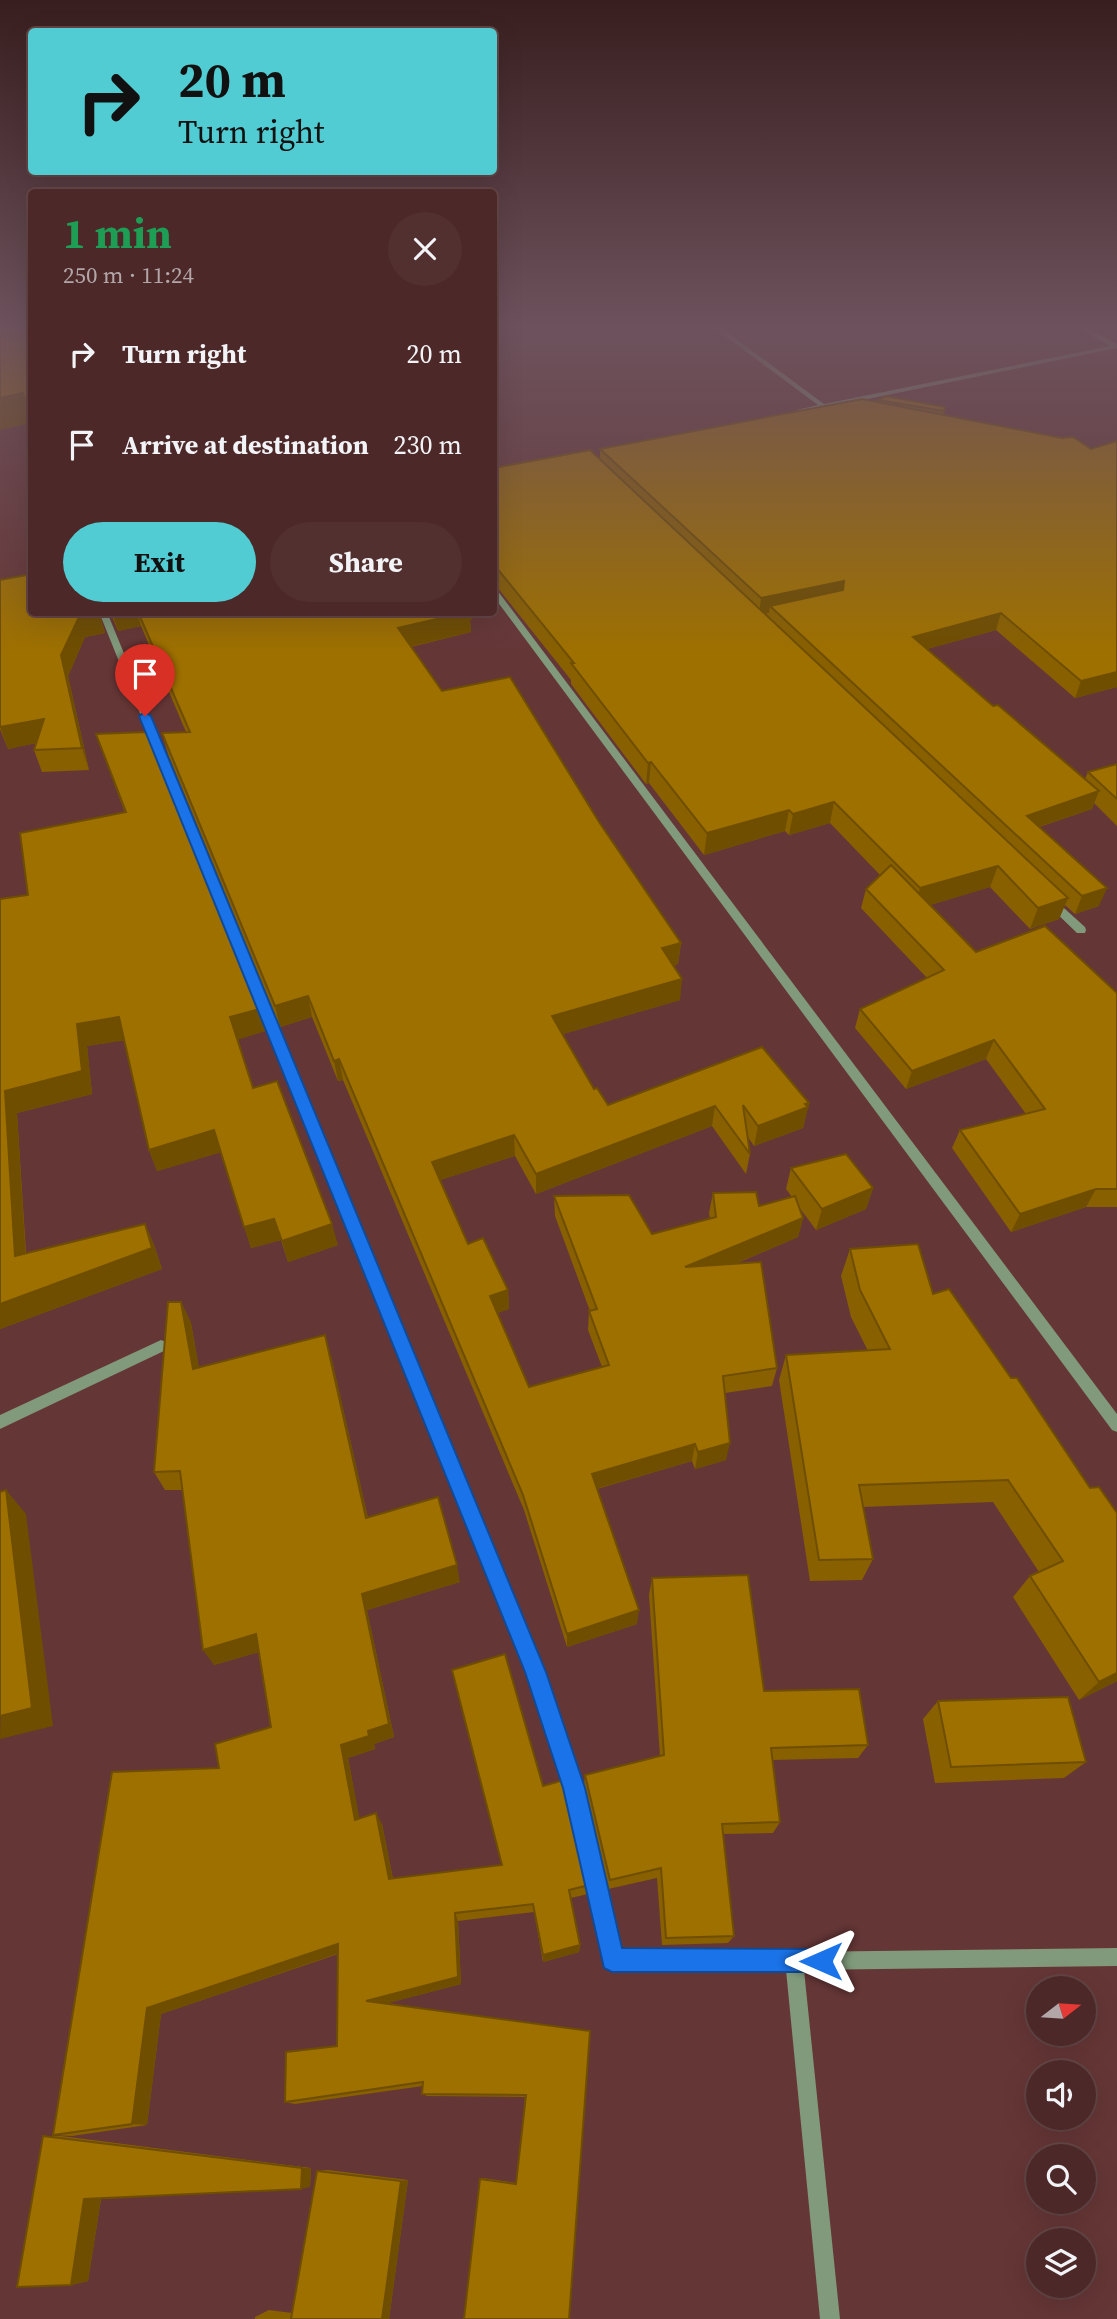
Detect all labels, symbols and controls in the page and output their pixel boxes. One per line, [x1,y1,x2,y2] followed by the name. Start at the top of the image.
[178,46,286,113] text: 20 m
[63,56,154,147] icon: right
[178,110,324,154] text: Turn right
[63,204,172,262] text: 1 min
[388,212,462,286] button: close
[63,259,194,291] text: 250 m · 11:24
[63,335,101,373] icon: right
[122,336,246,372] text: Turn right
[407,336,462,372] text: 20 m
[63,426,101,464] icon: arrive
[122,427,369,463] text: Arrive at destination
[394,427,462,463] text: 230 m
[63,522,256,602] button: Exit
[270,522,462,602] button: Share
[115,644,175,716] pin
[126,655,164,693] icon: arrive
[784,1924,858,1998] position arrow
[1026,1976,1096,2046] north arrow
[1026,1976,1096,2298] map controls
[1026,2060,1096,2130] button: sound
[1026,2144,1096,2214] button: search
[1026,2228,1096,2298] button: layers

